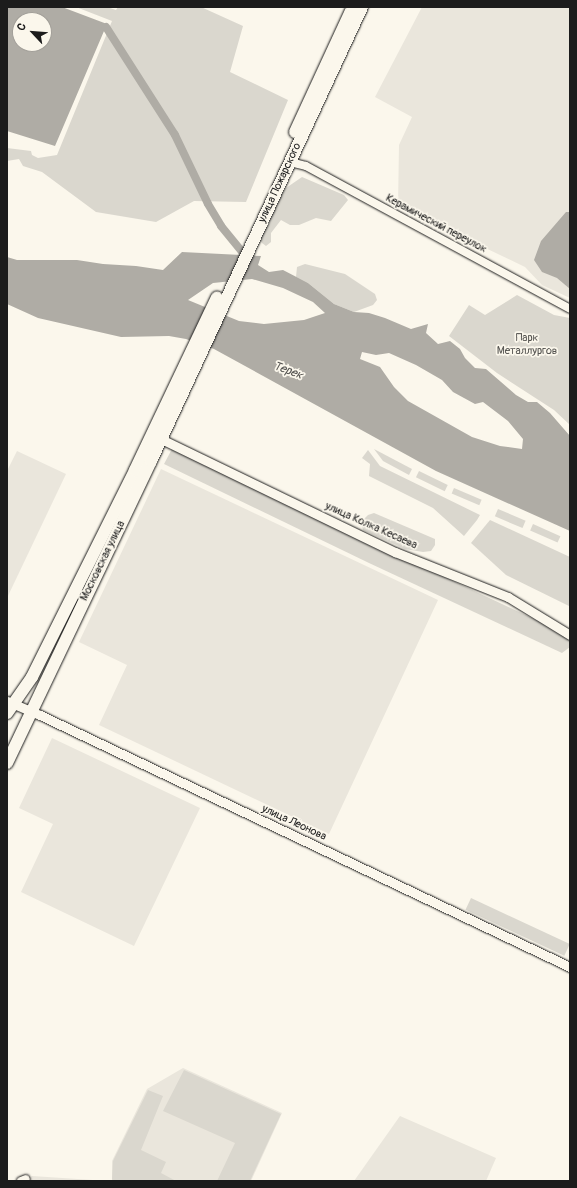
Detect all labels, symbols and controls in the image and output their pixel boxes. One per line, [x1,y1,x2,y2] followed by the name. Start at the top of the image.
[12,12,52,52] north arrow
[14,21,29,33] text: С
[256,141,304,225] street label: улица Пожарского
[383,192,489,256] street label: Керамический переулок
[497,332,557,358] park label: Парк Металлургов
[271,359,305,383] water label: Терек
[323,500,419,552] street label: улица Колка Кесаева
[78,519,128,603] street label: Московская улица
[260,802,328,844] street label: улица Леонова

